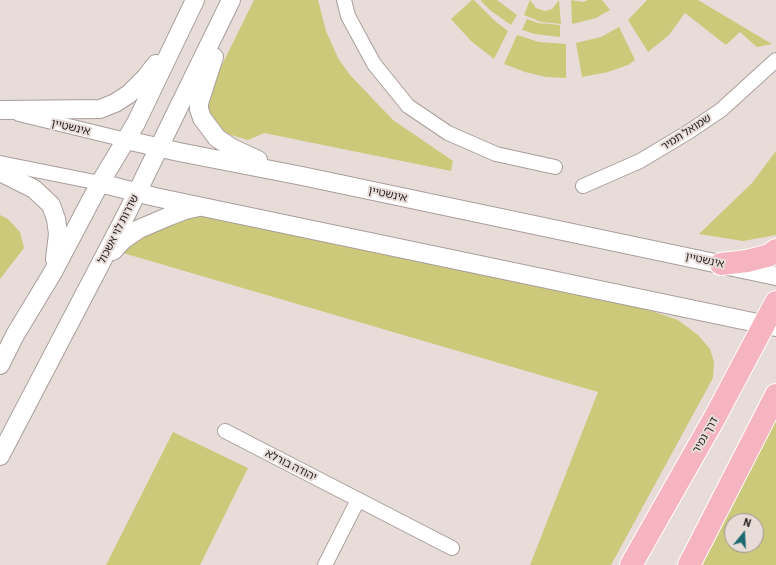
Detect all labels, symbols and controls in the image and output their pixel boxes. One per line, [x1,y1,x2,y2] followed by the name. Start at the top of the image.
[659,111,713,153] street label: שמואל תמיר
[50,116,92,138] street label: אינשטיין
[367,183,409,205] street label: אינשטיין
[95,192,141,266] street label: שדרות לוי אשכול
[684,249,726,271] street label: אינשטיין
[689,415,721,455] street label: דרך נמיר
[263,446,319,484] street label: יהודה בורלא
[724,513,764,553] north arrow
[742,515,753,529] text: N

